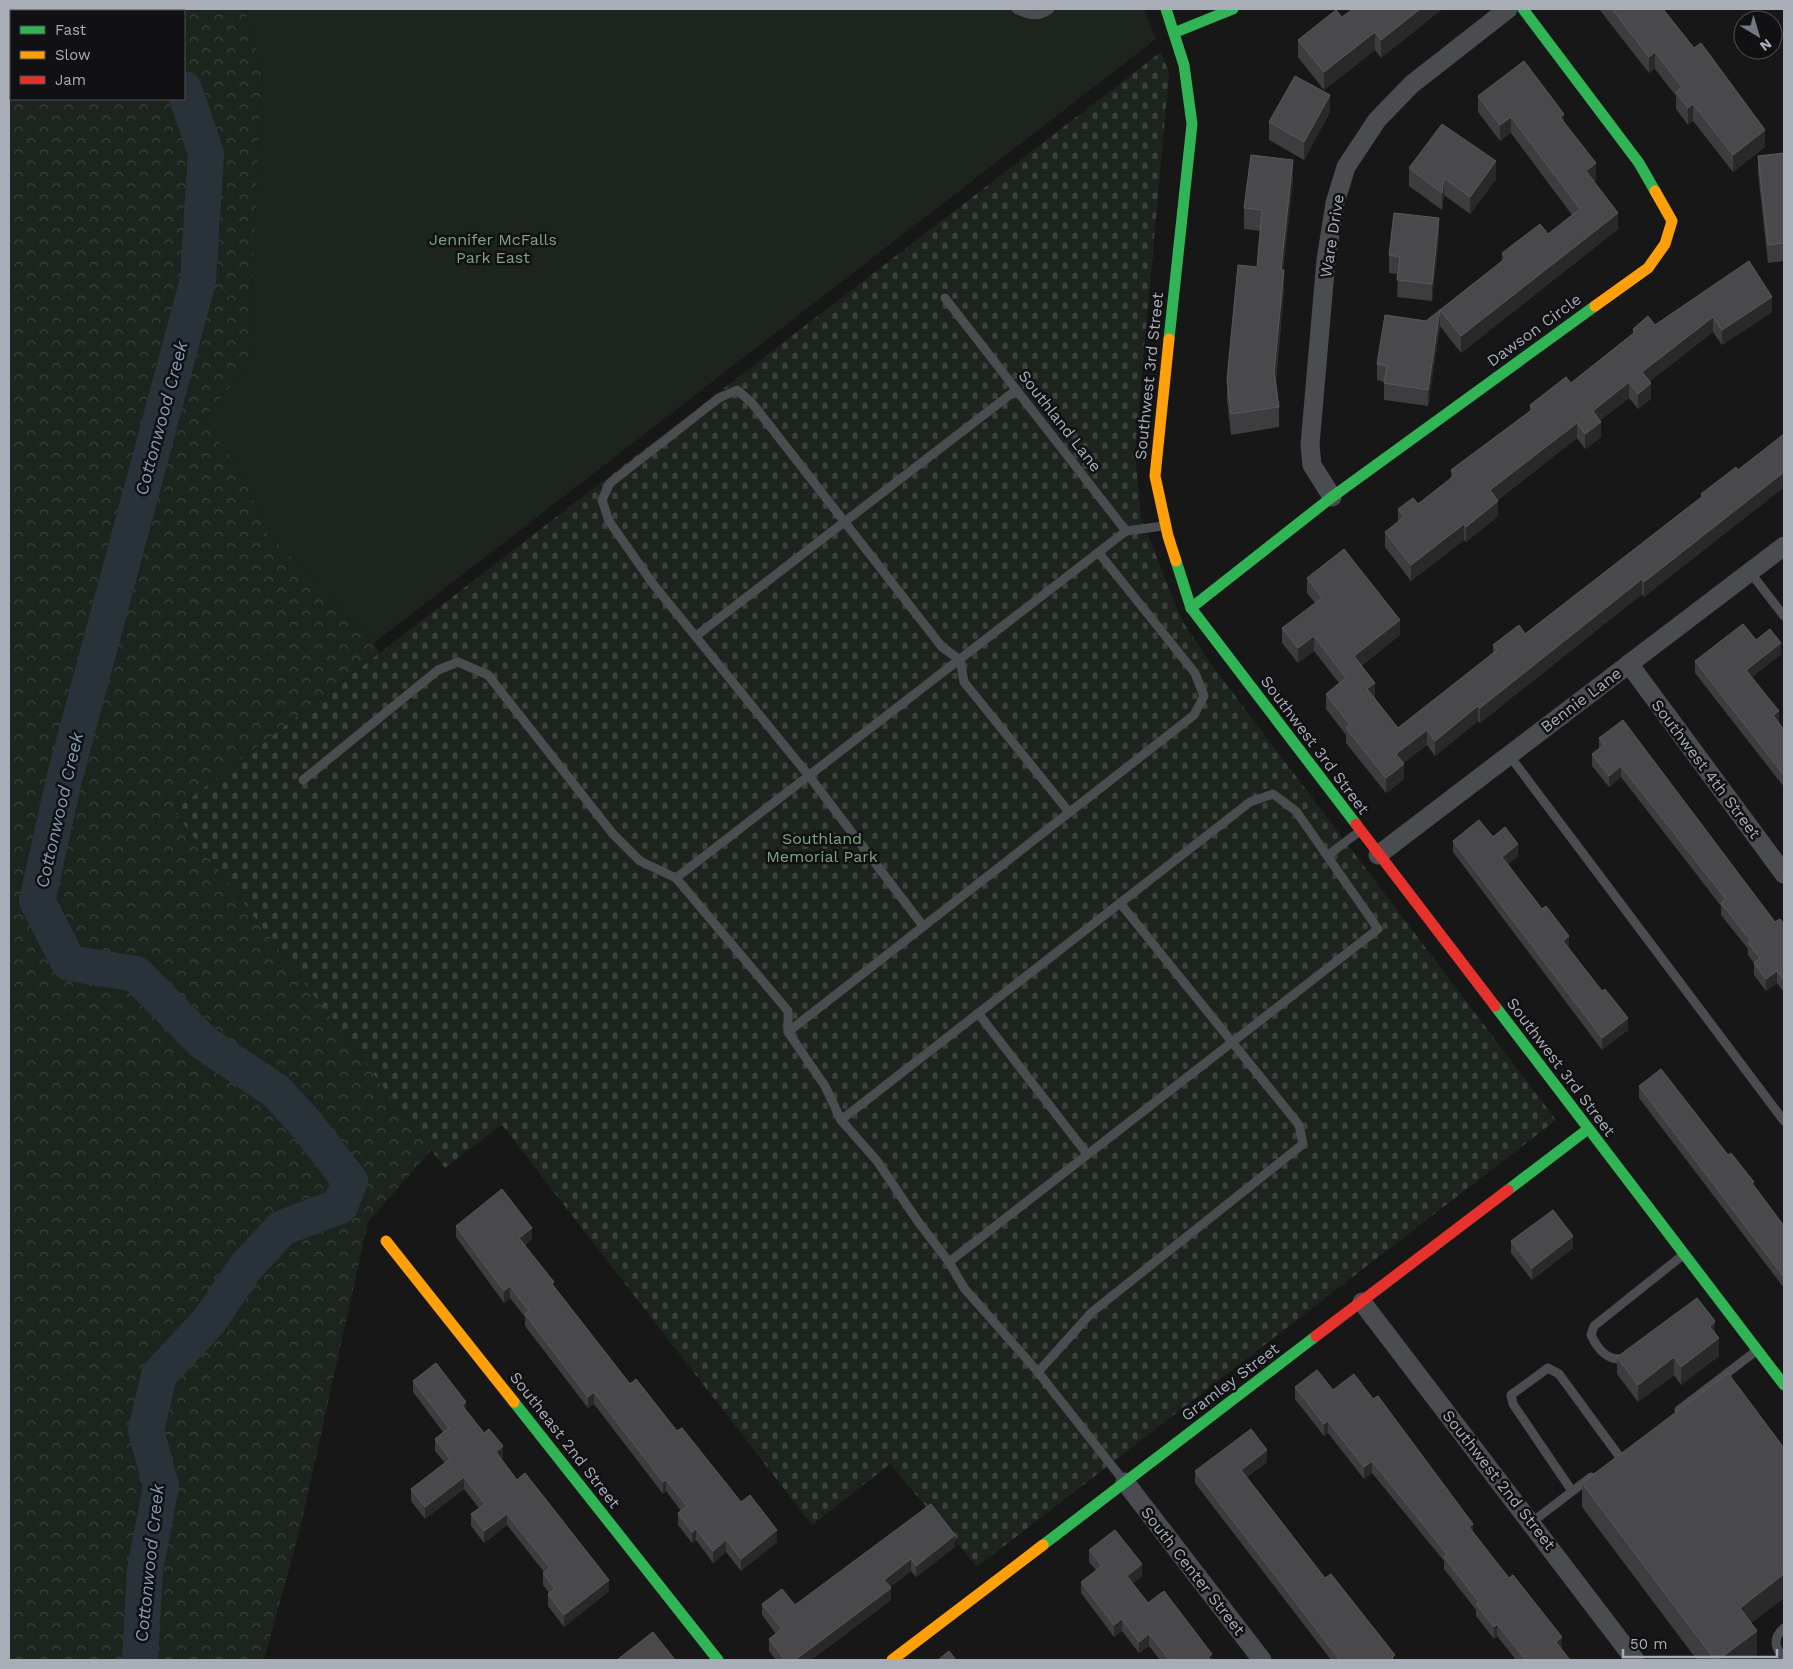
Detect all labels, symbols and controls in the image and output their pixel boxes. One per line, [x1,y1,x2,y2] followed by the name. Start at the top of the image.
[10,10,185,100] legend
[1733,10,1783,60] north arrow
[55,21,87,39] text: Fast
[1757,36,1775,55] text: N
[55,46,91,64] text: Slow
[55,71,86,89] text: Jam
[1316,193,1348,279] street label: Ware Drive
[429,230,557,267] park label: Jennifer McFalls Park East
[1483,290,1585,370] street label: Dawson Circle
[1131,291,1167,461] street label: Southwest 3rd Street
[130,337,192,497] water label: Cottonwood Creek
[1015,367,1105,475] street label: Southland Lane
[1537,663,1625,737] street label: Bennie Lane
[1257,672,1373,818] street label: Southwest 3rd Street
[1648,696,1765,842] street label: Southwest 4th Street
[31,729,87,890] water label: Cottonwood Creek
[766,829,878,866] park label: Southland Memorial Park
[1503,994,1619,1140] street label: Southwest 3rd Street
[1177,1339,1283,1425] street label: Gramley Street
[506,1368,624,1512] street label: Southeast 2nd Street
[1439,1406,1560,1554] street label: Southwest 2nd Street
[130,1482,168,1643] water label: Cottonwood Creek
[1137,1503,1249,1639] street label: South Center Street
[1623,1626,1777,1658] scale bar
[1630,1635,1667,1653] text: 50 m

